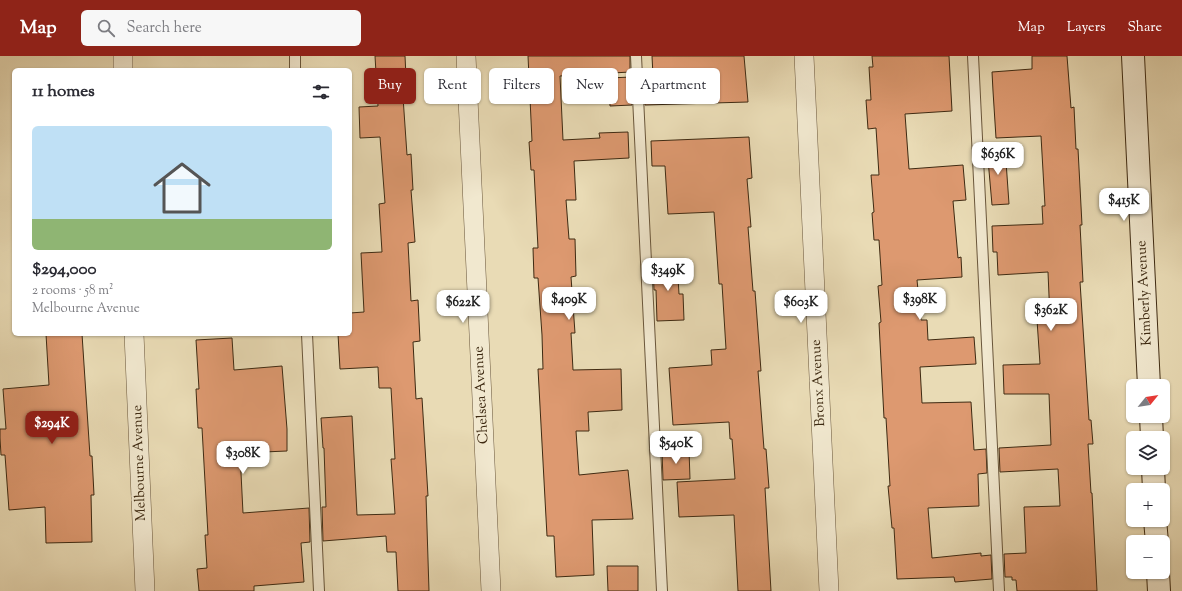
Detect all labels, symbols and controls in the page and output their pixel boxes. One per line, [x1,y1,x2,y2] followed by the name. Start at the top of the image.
[81,10,361,46] search box
[20,15,57,42] text: Map
[95,17,117,39] icon: search
[127,18,202,39] text: Search here
[1018,18,1045,38] text: Map
[1067,18,1105,38] text: Layers
[1127,18,1162,38] text: Share
[364,68,416,104] chip: Buy
[424,68,481,104] chip: Rent
[489,68,554,104] chip: Filters
[562,68,618,104] chip: New
[626,68,720,104] chip: Apartment
[32,80,95,104] text: 11 homes
[310,81,332,103] icon: filters
[970,142,1026,176] pin: $636K
[981,146,1015,164] text: $636K
[146,152,218,224] icon: home
[1096,188,1152,222] pin: $415K
[1108,192,1140,210] text: $415K
[1132,240,1158,346] street label: Kimberly Avenue
[32,258,97,282] text: $294,000
[640,258,696,292] pin: $349K
[651,262,685,280] text: $349K
[32,282,113,300] text: 2 rooms · 58 m²
[541,287,597,321] pin: $409K
[892,287,948,321] pin: $398K
[435,290,491,324] pin: $622K
[773,290,829,324] pin: $603K
[551,291,587,309] text: $409K
[903,291,937,309] text: $398K
[446,294,480,312] text: $622K
[784,294,818,312] text: $603K
[1023,298,1079,332] pin: $362K
[32,300,140,318] text: Melbourne Avenue
[1034,302,1068,320] text: $362K
[807,339,831,427] street label: Bronx Avenue
[469,346,495,444] street label: Chelsea Avenue
[1126,379,1170,423] north arrow
[1126,379,1170,579] map controls
[128,405,152,521] street label: Melbourne Avenue
[24,411,80,445] pin: $294K
[34,415,70,433] text: $294K
[648,431,704,465] pin: $540K
[1126,431,1170,475] button: layers
[659,435,693,453] text: $540K
[215,441,271,475] pin: $308K
[226,445,260,463] text: $308K
[1126,483,1170,527] button: +
[1126,535,1170,579] button: −

